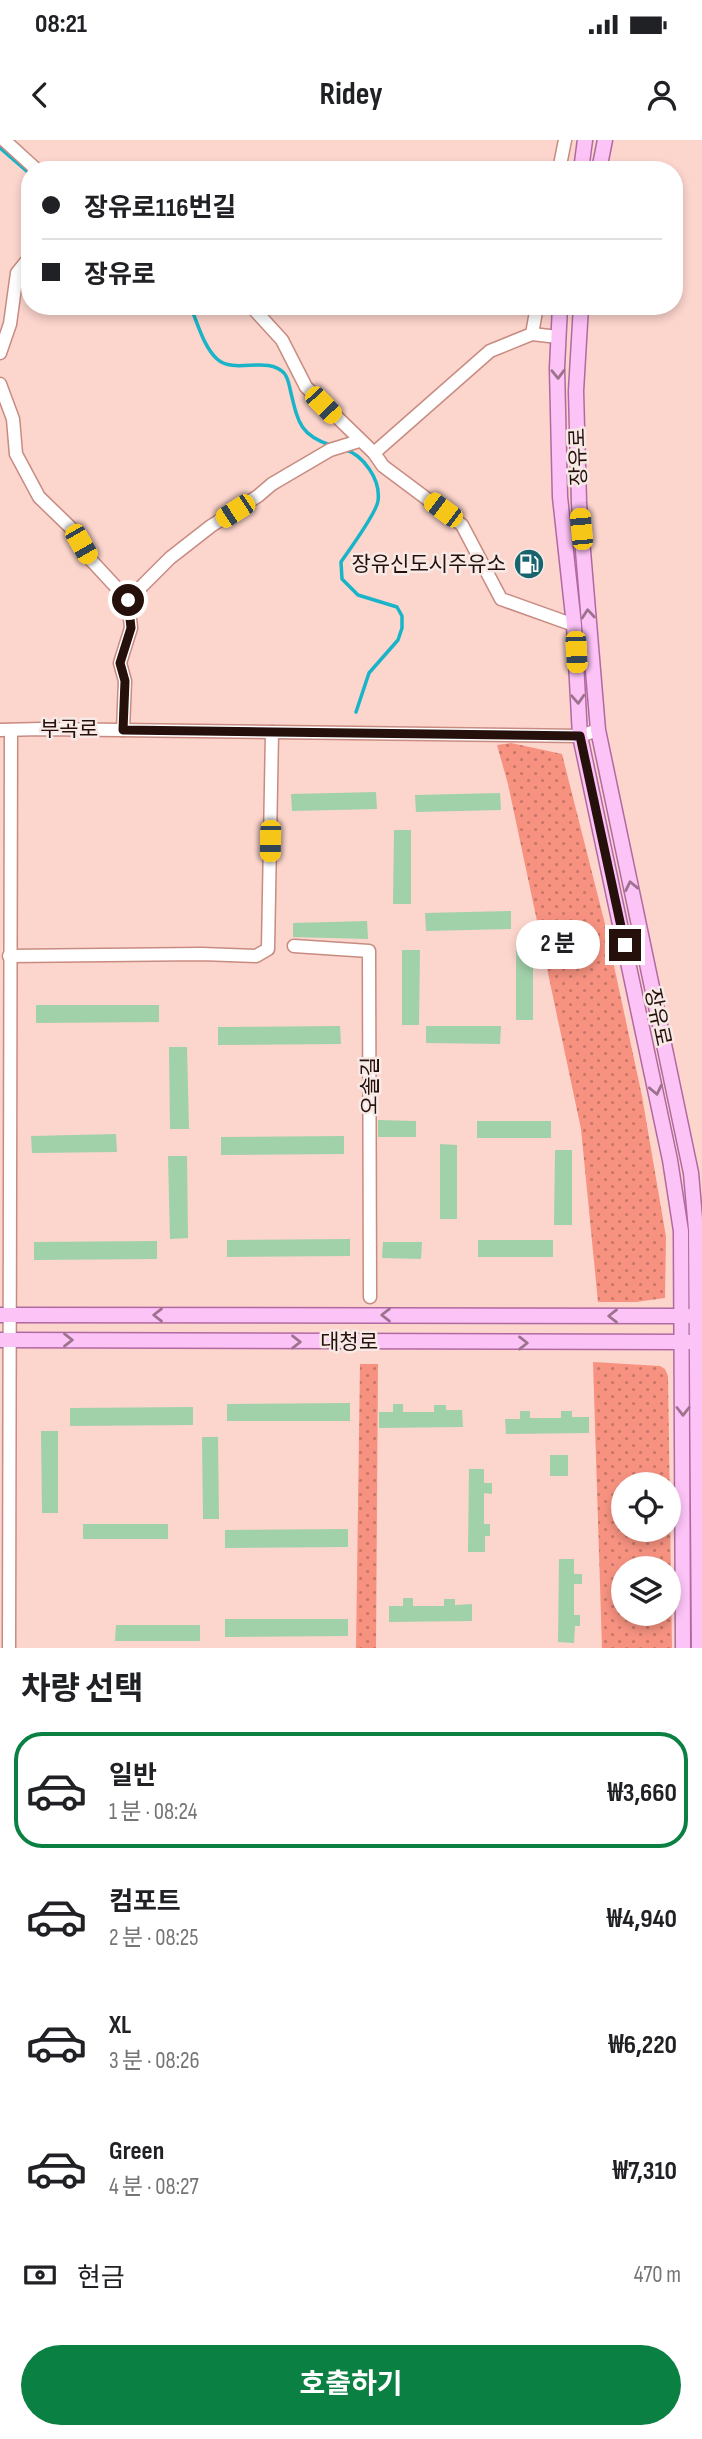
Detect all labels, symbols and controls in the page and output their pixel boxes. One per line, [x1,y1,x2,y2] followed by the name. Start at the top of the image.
[35,9,87,40] text: 08:21
[320,75,382,114] text: Ridey
[21,76,59,114] icon: back
[643,76,681,114] icon: person
[84,193,236,224] text: 장유로116번길
[84,260,156,291] text: 장유로
[550,369,565,380] one-way arrow
[301,383,346,427] car
[565,428,592,486] street label: 장유로
[420,489,467,531] car
[212,491,259,531] car
[569,507,594,551] car
[62,521,101,567] car
[512,547,546,581] fuel station icon: 장유신도시주유소
[351,552,506,577] place label: 장유신도시주유소
[112,584,144,616] route start
[581,608,596,619] one-way arrow
[565,630,588,674] car
[571,694,586,705] one-way arrow
[40,717,98,742] street label: 부곡로
[260,820,281,862] car
[625,880,640,892] one-way arrow
[516,920,600,970] callout: 2 분
[609,929,641,961] route end
[541,930,575,958] text: 2 분
[639,986,676,1048] street label: 장유로
[358,1057,383,1115] street label: 오솔길
[647,1084,662,1096] one-way arrow
[153,1307,163,1323] one-way arrow
[380,1307,391,1323] one-way arrow
[608,1308,618,1324] one-way arrow
[320,1330,378,1355] street label: 대청로
[63,1332,74,1348] one-way arrow
[291,1334,301,1350] one-way arrow
[518,1335,529,1351] one-way arrow
[675,1406,691,1417] one-way arrow
[611,1472,681,1626] map controls
[611,1472,681,1542] button: locate
[611,1556,681,1626] button: layers
[21,1670,144,1709] text: 차량 선택
[25,1759,88,1822] icon: car
[109,1761,157,1792] text: 일반
[607,1778,677,1809] text: ₩3,660
[109,1798,197,1826] text: 1 분 · 08:24
[25,1885,88,1948] icon: car
[109,1887,181,1918] text: 컴포트
[607,1904,677,1935] text: ₩4,940
[109,1924,199,1952] text: 2 분 · 08:25
[109,2010,131,2041] text: XL
[25,2011,88,2074] icon: car
[608,2030,677,2061] text: ₩6,220
[109,2047,200,2075] text: 3 분 · 08:26
[109,2136,164,2167] text: Green
[25,2137,88,2200] icon: car
[613,2156,677,2187] text: ₩7,310
[109,2173,199,2201] text: 4 분 · 08:27
[21,2256,59,2294] icon: cash
[634,2261,681,2289] text: 470 m
[77,2263,125,2294] text: 현금
[21,2345,681,2425] button: 호출하기

